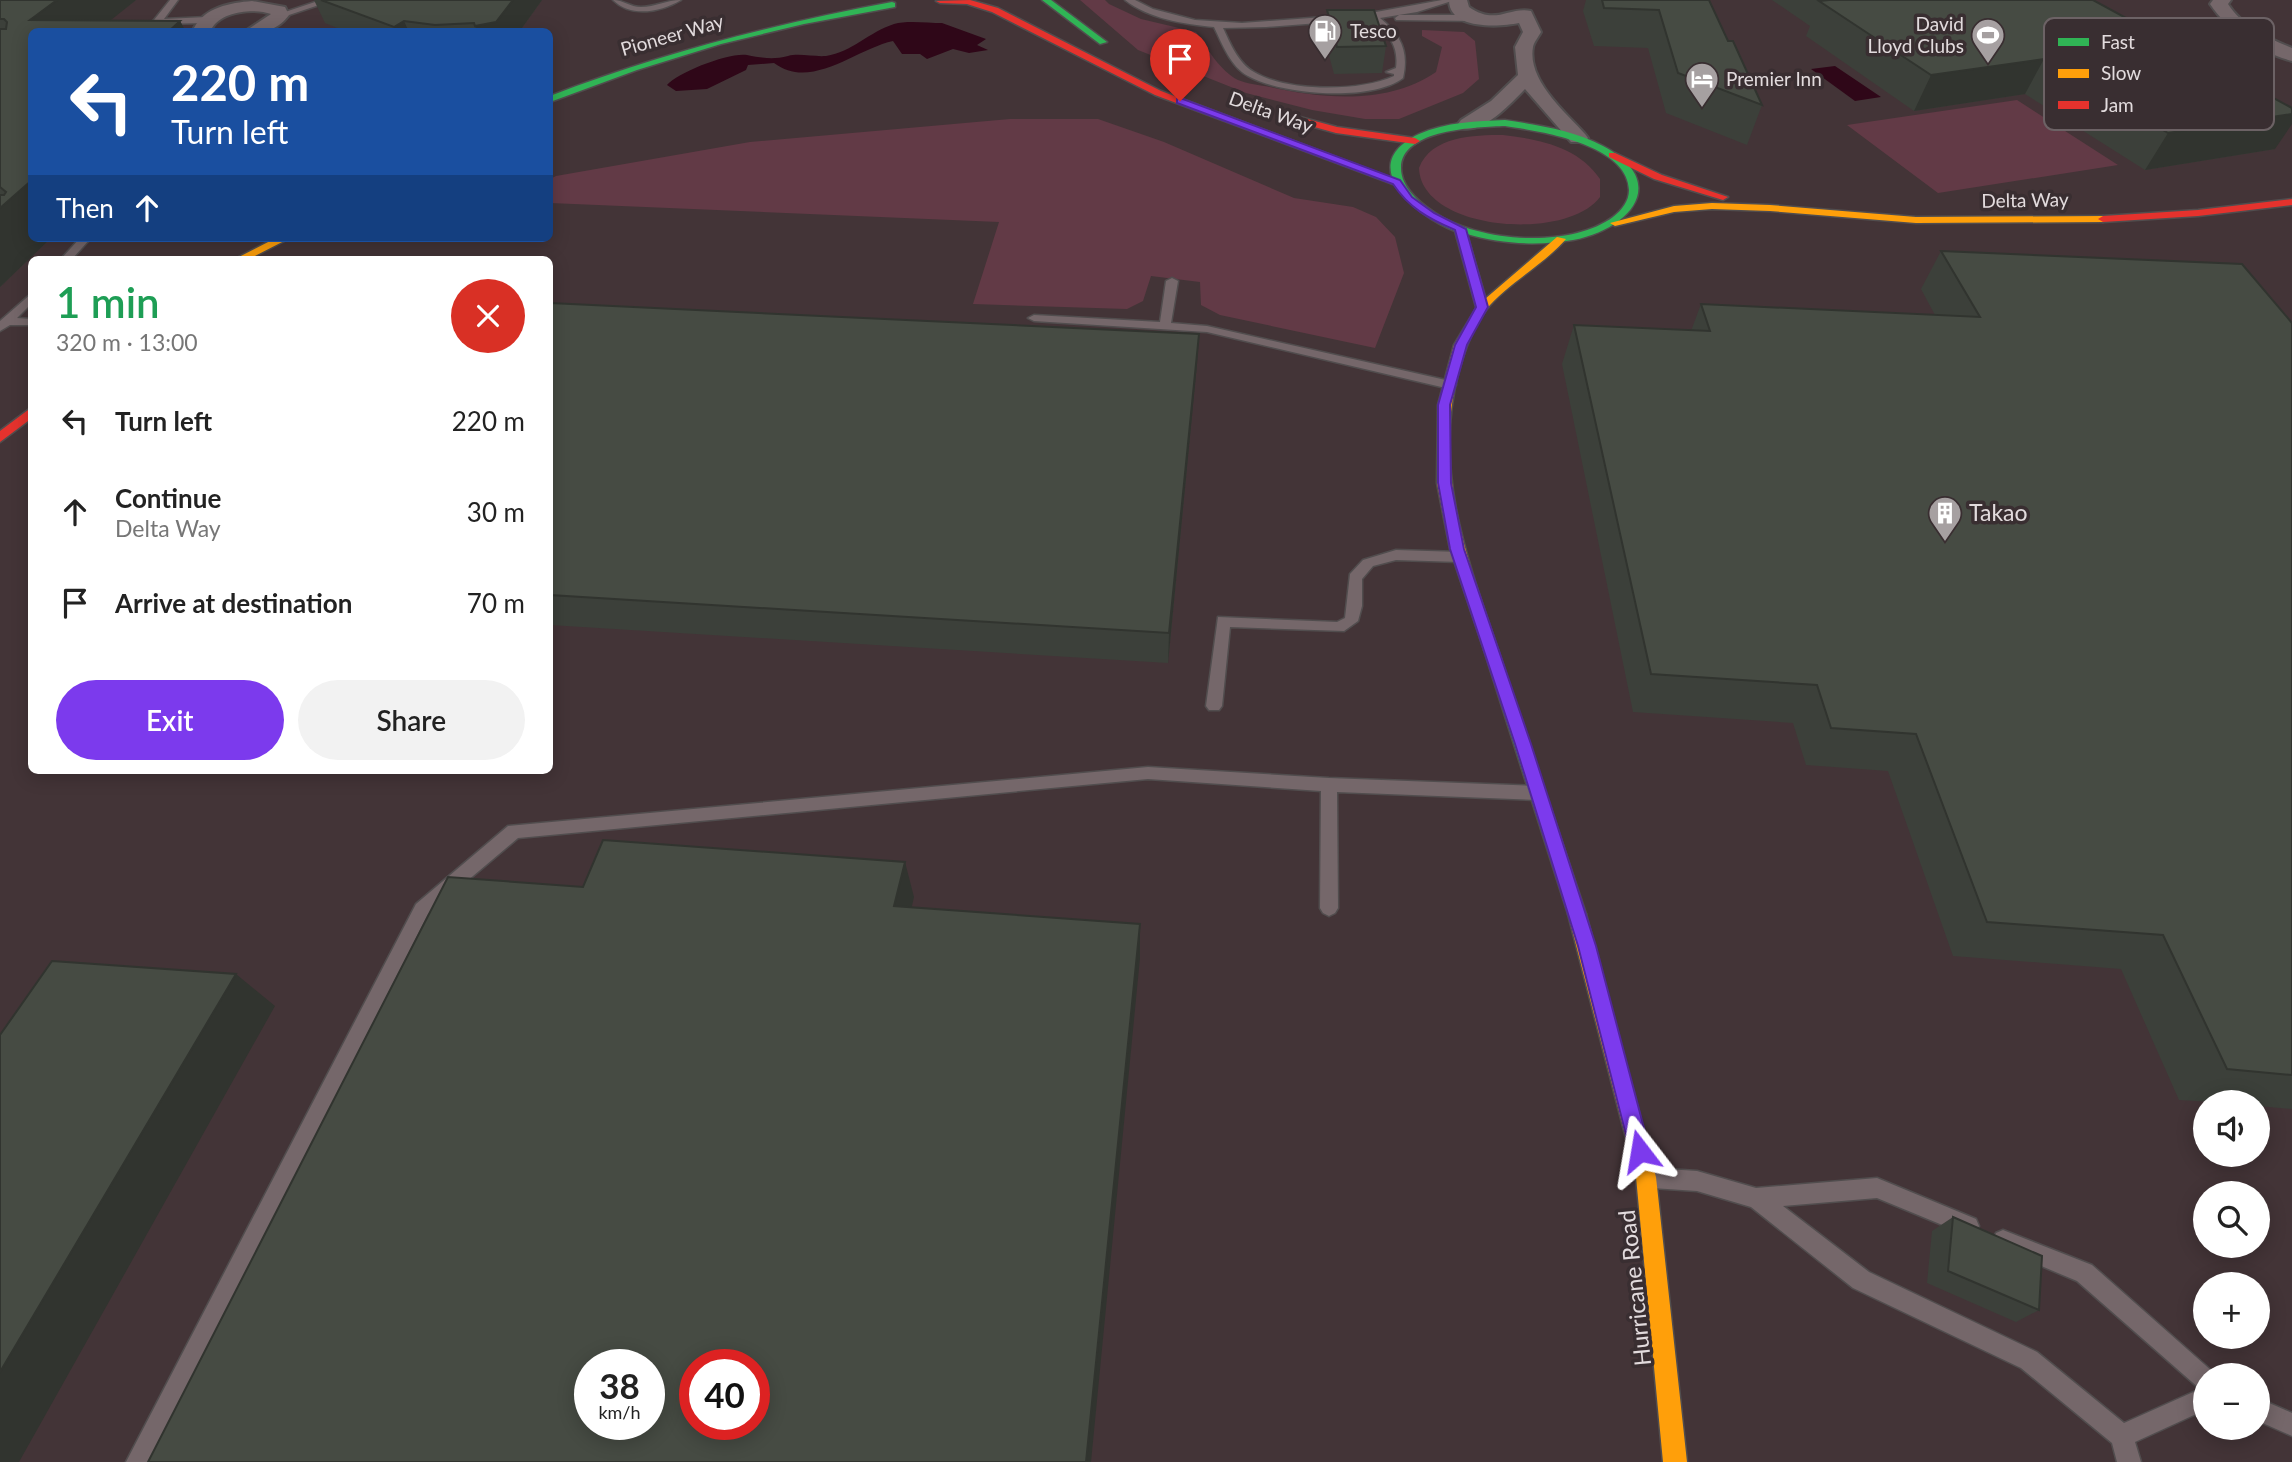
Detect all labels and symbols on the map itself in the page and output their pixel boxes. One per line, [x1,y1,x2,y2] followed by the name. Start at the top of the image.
[618,9,726,60] street label: Pioneer Way
[1306,12,1344,61] fuel station icon: Tesco
[1868,12,1964,57] place label: David Lloyd Clubs
[1969,16,2007,65] sports icon: David Lloyd Clubs
[2044,18,2274,130] legend
[1350,19,1397,42] place label: Tesco
[1150,29,1210,101] pin
[2101,30,2135,53] text: Fast
[1683,60,1721,109] hotel icon: Premier Inn
[2101,61,2141,84] text: Slow
[1726,67,1822,90] place label: Premier Inn
[1226,86,1316,137] street label: Delta Way
[2101,93,2134,116] text: Jam
[1981,187,2069,212] street label: Delta Way
[1926,494,1964,543] building icon: Takao
[1969,498,2028,526] place label: Takao
[1603,1114,1677,1188] position arrow
[1612,1209,1656,1368] street label: Hurricane Road
[679,1349,770,1440] speed limit sign: 40

